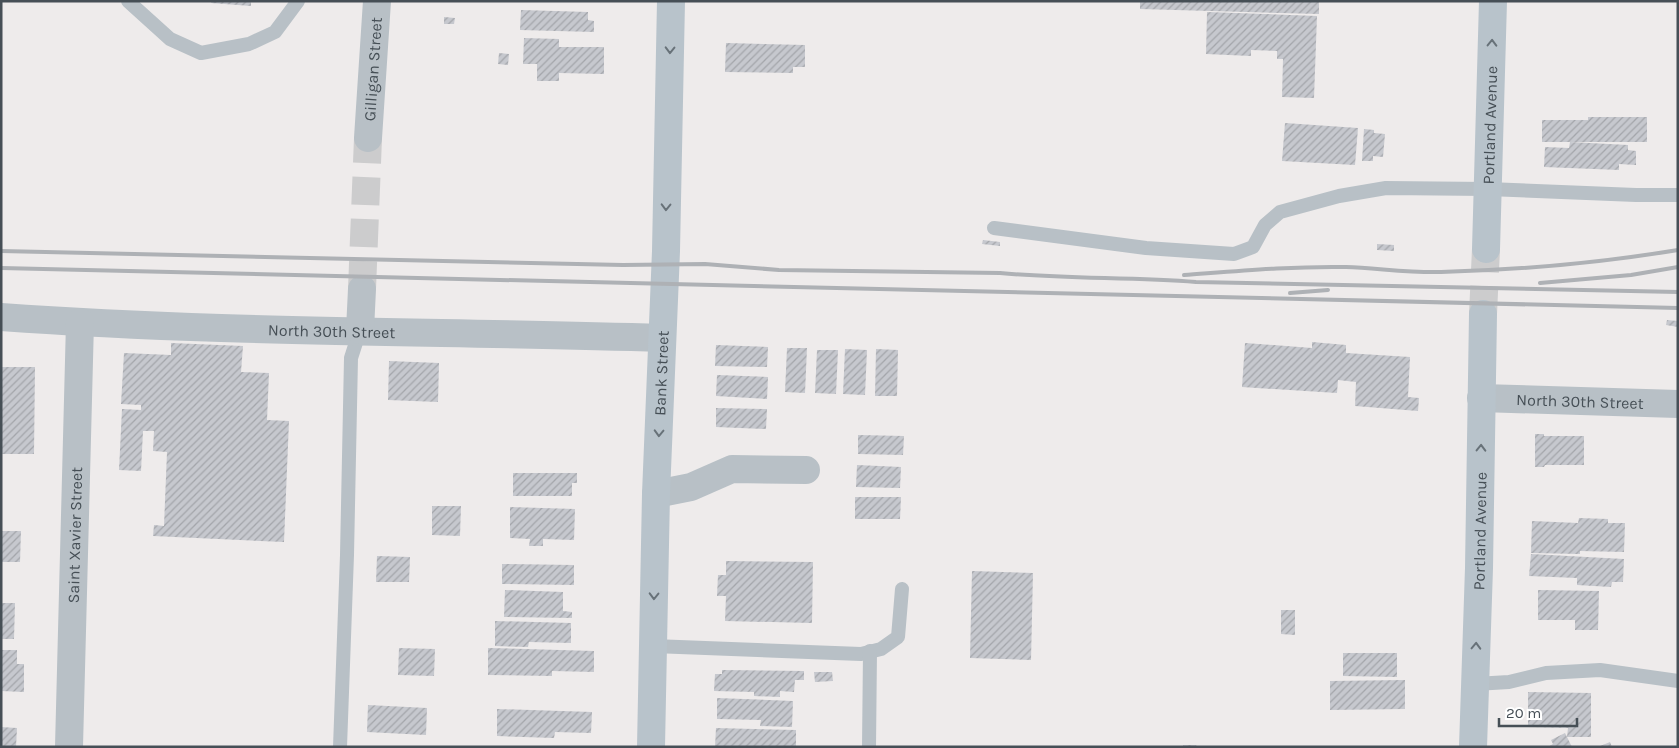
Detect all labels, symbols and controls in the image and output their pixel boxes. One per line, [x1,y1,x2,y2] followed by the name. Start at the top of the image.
[360,17,385,122] street label: Gilligan Street
[1487,39,1497,46] one-way arrow
[665,46,675,54] one-way arrow
[1478,66,1501,184] street label: Portland Avenue
[661,203,672,211] one-way arrow
[268,320,396,342] street label: North 30th Street
[650,330,672,416] street label: Bank Street
[1516,390,1644,412] street label: North 30th Street
[653,430,664,438] one-way arrow
[1476,444,1486,452] one-way arrow
[63,467,86,604] street label: Saint Xavier Street
[1469,472,1490,591] street label: Portland Avenue
[649,592,659,600] one-way arrow
[1471,641,1482,649] one-way arrow
[1499,696,1576,728] scale bar
[1506,704,1541,722] text: 20 m

